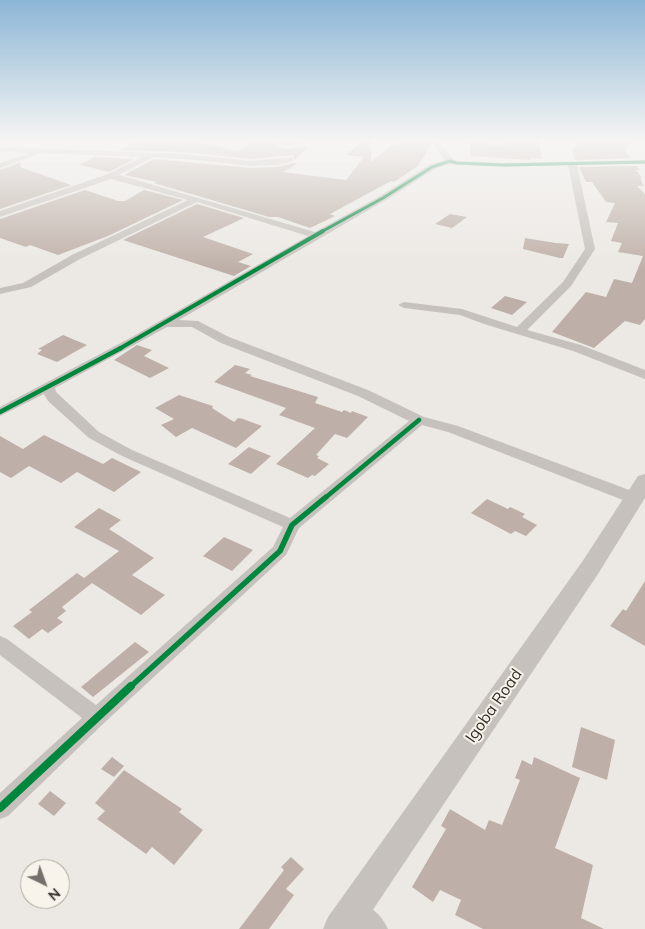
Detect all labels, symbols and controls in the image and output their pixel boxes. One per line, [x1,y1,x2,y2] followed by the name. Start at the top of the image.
[462,665,526,747] street label: Igoba Road
[20,859,70,909] north arrow
[44,884,64,905] text: N

